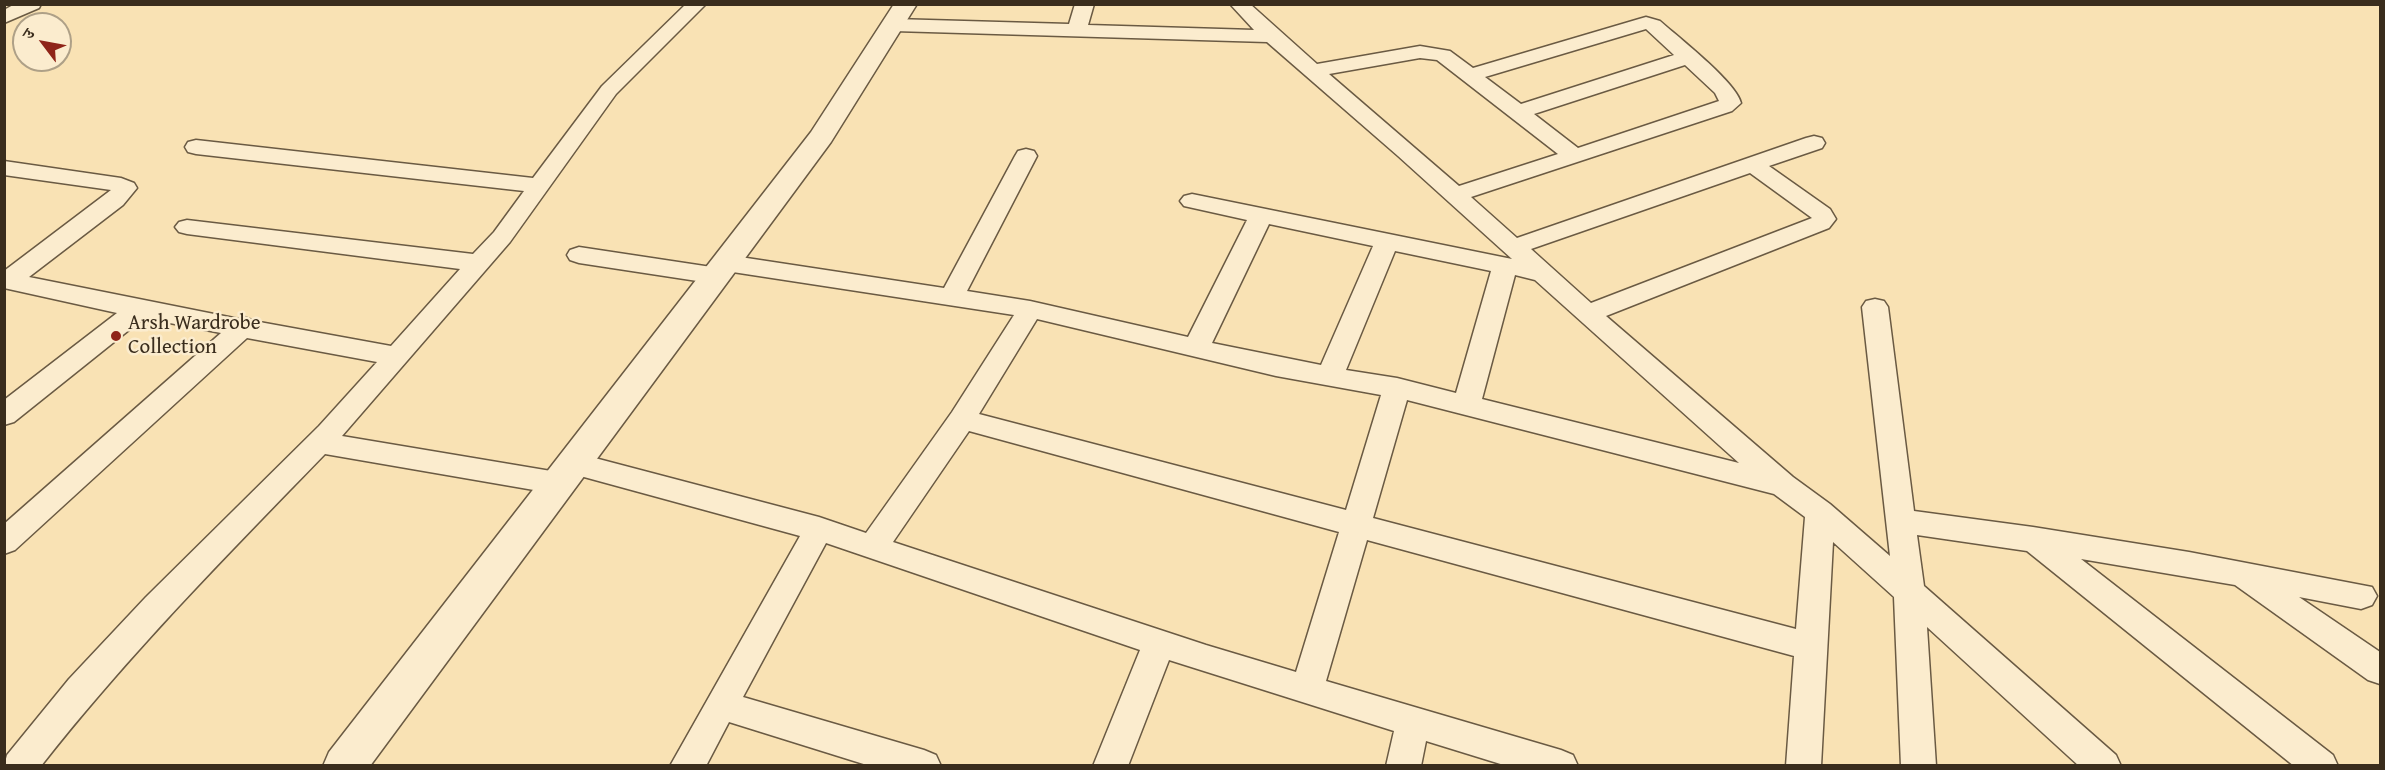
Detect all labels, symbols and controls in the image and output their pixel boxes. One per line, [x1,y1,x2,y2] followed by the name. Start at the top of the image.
[12,12,72,72] north arrow
[16,24,41,43] text: उ
[128,311,261,361] place label: Arsh Wardrobe Collection
[109,329,123,343] marker: Arsh Wardrobe Collection

